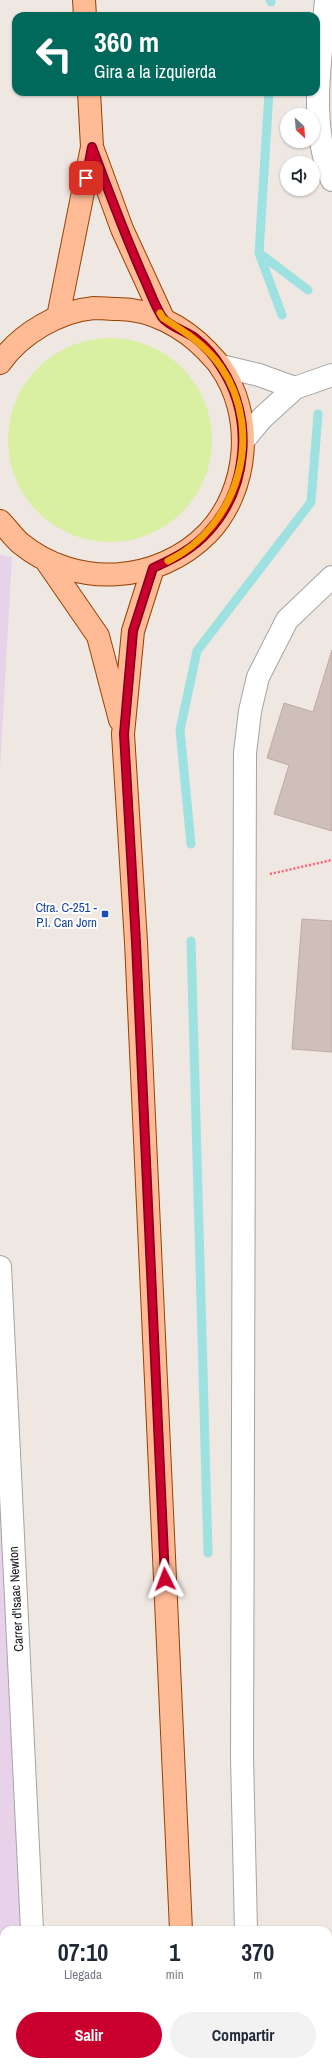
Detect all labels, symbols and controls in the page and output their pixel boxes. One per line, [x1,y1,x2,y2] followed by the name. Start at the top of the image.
[94,23,159,61] text: 360 m
[28,28,80,80] icon: left
[94,59,216,84] text: Gira a la izquierda
[280,108,320,148] north arrow
[280,108,320,196] map controls
[280,156,320,196] button: sound
[69,161,103,195] pin
[75,167,97,189] icon: arrive
[35,899,97,931] place label: Ctra. C-251 - P.I. Can Jorn
[100,909,110,919] marker: Ctra. C-251 - P.I. Can Jorn
[5,1546,27,1652] street label: Carrer d'Isaac Newton
[144,1558,186,1600] position arrow
[58,1936,108,1968] text: 07:10
[169,1936,180,1968] text: 1
[241,1936,274,1968] text: 370
[64,1966,102,1983] text: Llegada
[166,1966,184,1983] text: min
[253,1966,262,1983] text: m
[16,2012,162,2058] button: Salir
[170,2012,316,2058] button: Compartir

